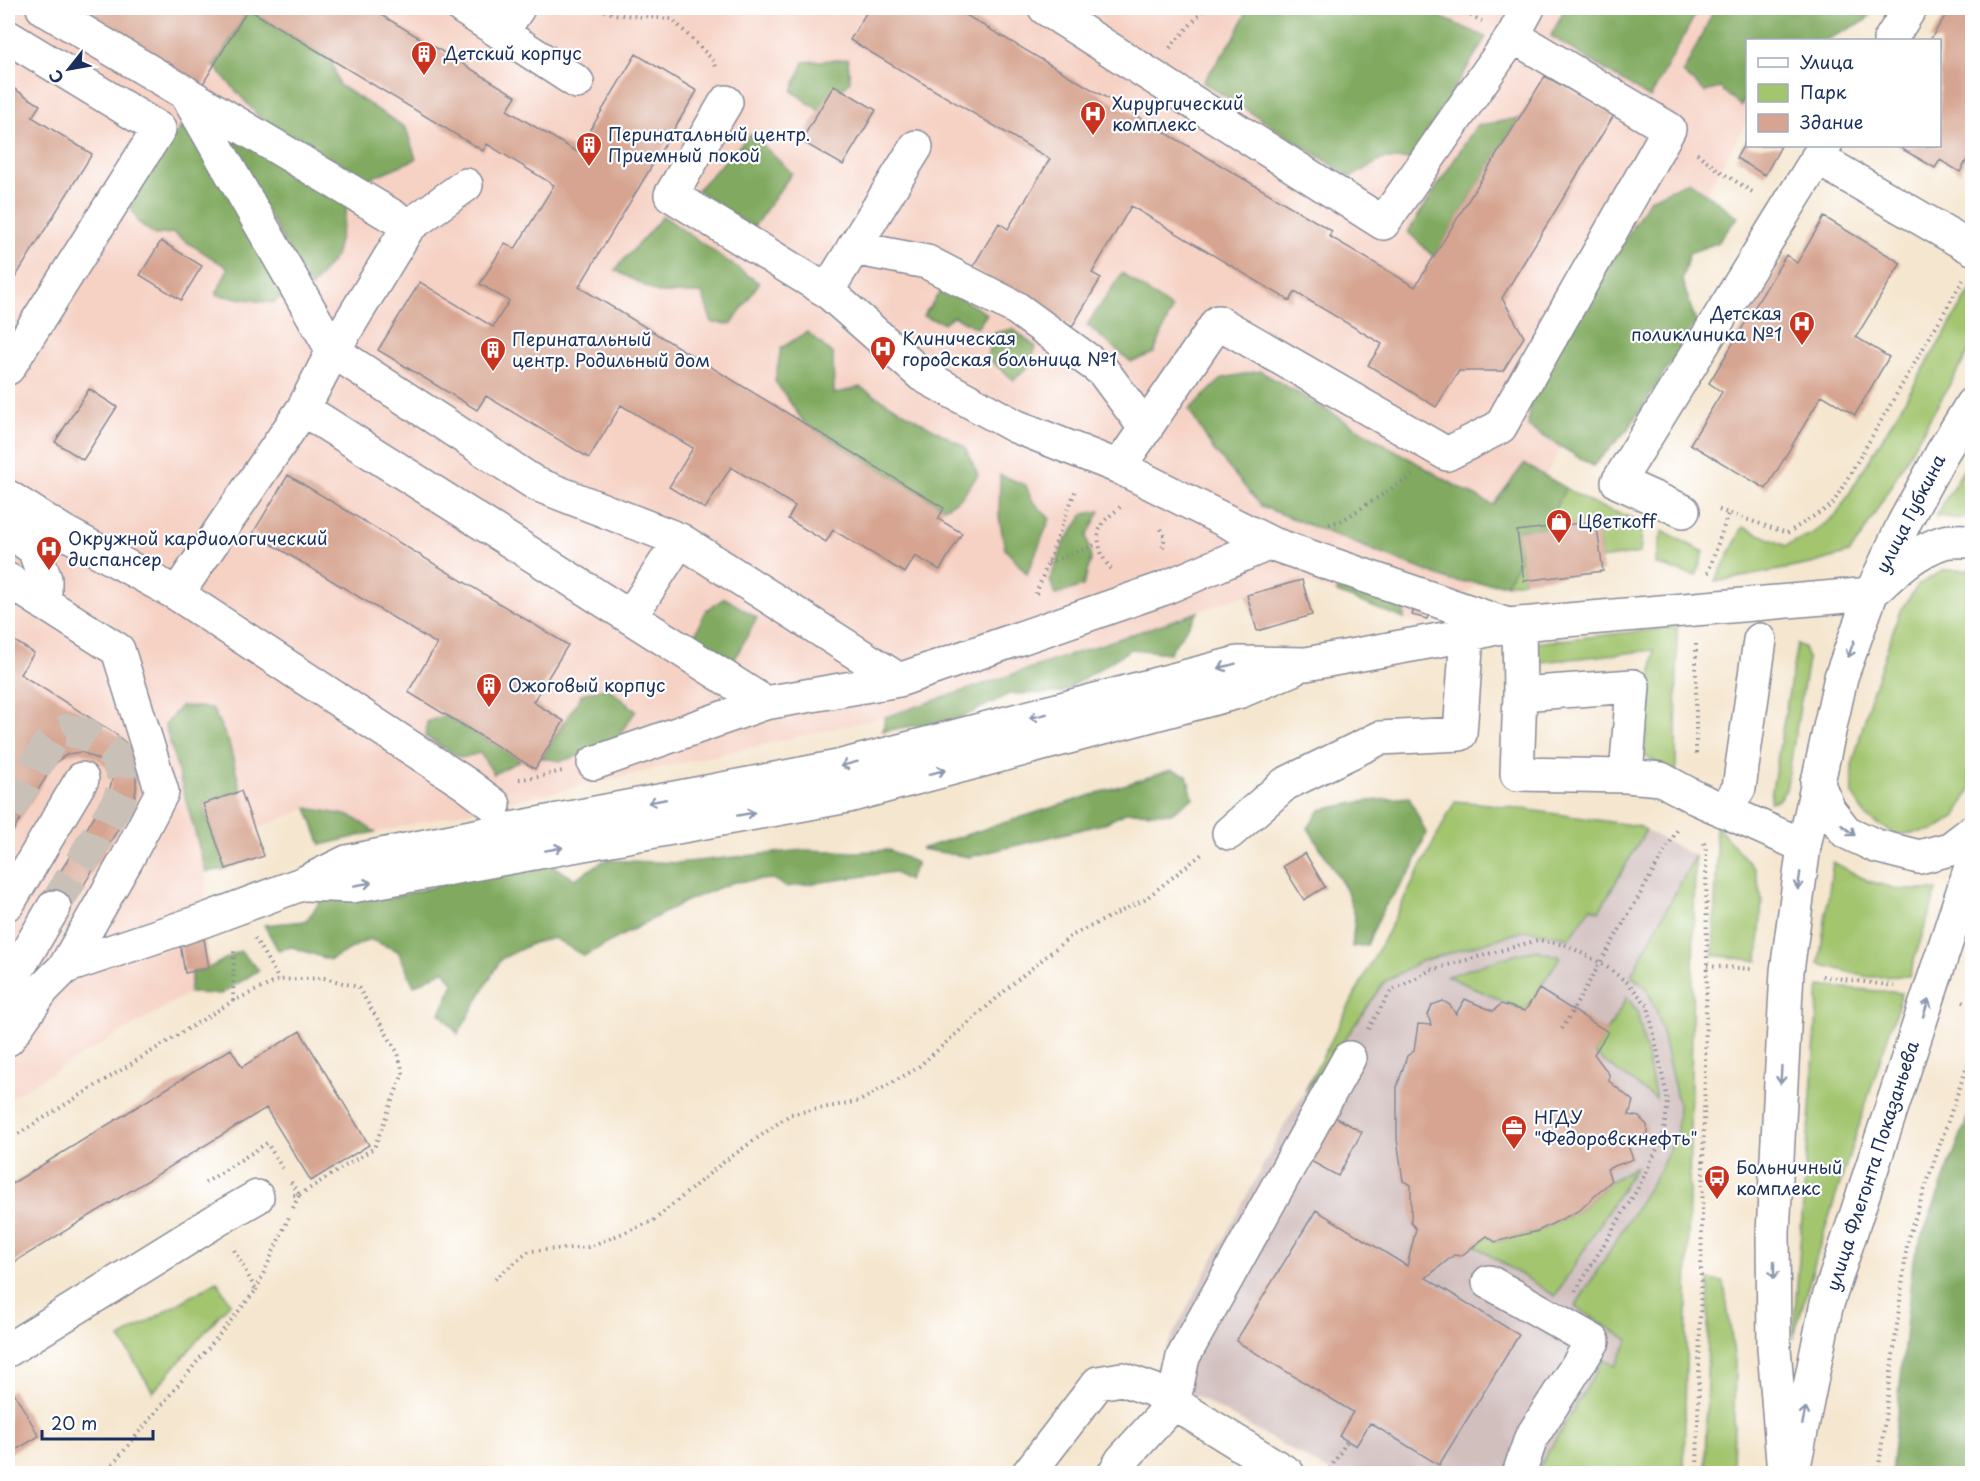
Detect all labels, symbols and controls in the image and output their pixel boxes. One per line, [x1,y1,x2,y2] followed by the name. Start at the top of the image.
[39,39,99,99] north arrow
[409,39,439,77] building icon: Детский корпус
[443,39,582,66] place label: Детский корпус
[1746,39,1941,147] legend
[1800,48,1854,75] text: Улица
[42,66,69,89] text: С
[1800,78,1847,105] text: Парк
[1112,89,1244,137] place label: Хирургический комплекс
[1078,99,1108,137] hospital icon: Хирургический комплекс
[1800,108,1863,135] text: Здание
[608,120,811,168] place label: Перинатальный центр. Приемный покой
[574,130,604,168] building icon: Перинатальный центр. Приемный покой
[1631,299,1782,347] place label: Детская поликлиника №1
[1787,309,1817,347] hospital icon: Детская поликлиника №1
[902,324,1117,372] place label: Клиническая городская больница №1
[512,325,710,373] place label: Перинатальный центр. Родильный дом
[868,334,898,372] hospital icon: Клиническая городская больница №1
[478,335,508,373] building icon: Перинатальный центр. Родильный дом
[1868,449,1952,578] street label: улица Губкина
[1544,507,1574,545] shop icon: Цветкоff
[1578,507,1658,534] place label: Цветкоff
[68,524,328,572] place label: Окружной кардиологический диспансер
[34,534,64,572] hospital icon: Окружной кардиологический диспансер
[1845,639,1856,658] one-way arrow
[1217,661,1236,673] one-way arrow
[474,671,504,709] building icon: Ожоговый корпус
[508,671,665,698] place label: Ожоговый корпус
[1029,710,1048,722] one-way arrow
[840,759,859,771] one-way arrow
[927,766,946,777] one-way arrow
[648,796,668,807] one-way arrow
[736,808,756,819] one-way arrow
[1840,824,1856,837] one-way arrow
[544,843,564,854] one-way arrow
[1793,870,1804,890] one-way arrow
[352,878,372,889] one-way arrow
[1921,999,1932,1018] one-way arrow
[1818,1036,1925,1294] street label: улица Флегонта Показаньева
[1775,1064,1786,1084] one-way arrow
[1534,1103,1698,1151] place label: НГДУ "Федоровскнефть"
[1499,1113,1529,1151] office icon: НГДУ "Федоровскнефть"
[1736,1153,1843,1201] place label: Больничный комплекс
[1702,1163,1732,1201] bus stop icon: Больничный комплекс
[1768,1259,1780,1279] one-way arrow
[42,1403,153,1441] scale bar
[1799,1407,1810,1426] one-way arrow
[51,1409,97,1436] text: 20 m

